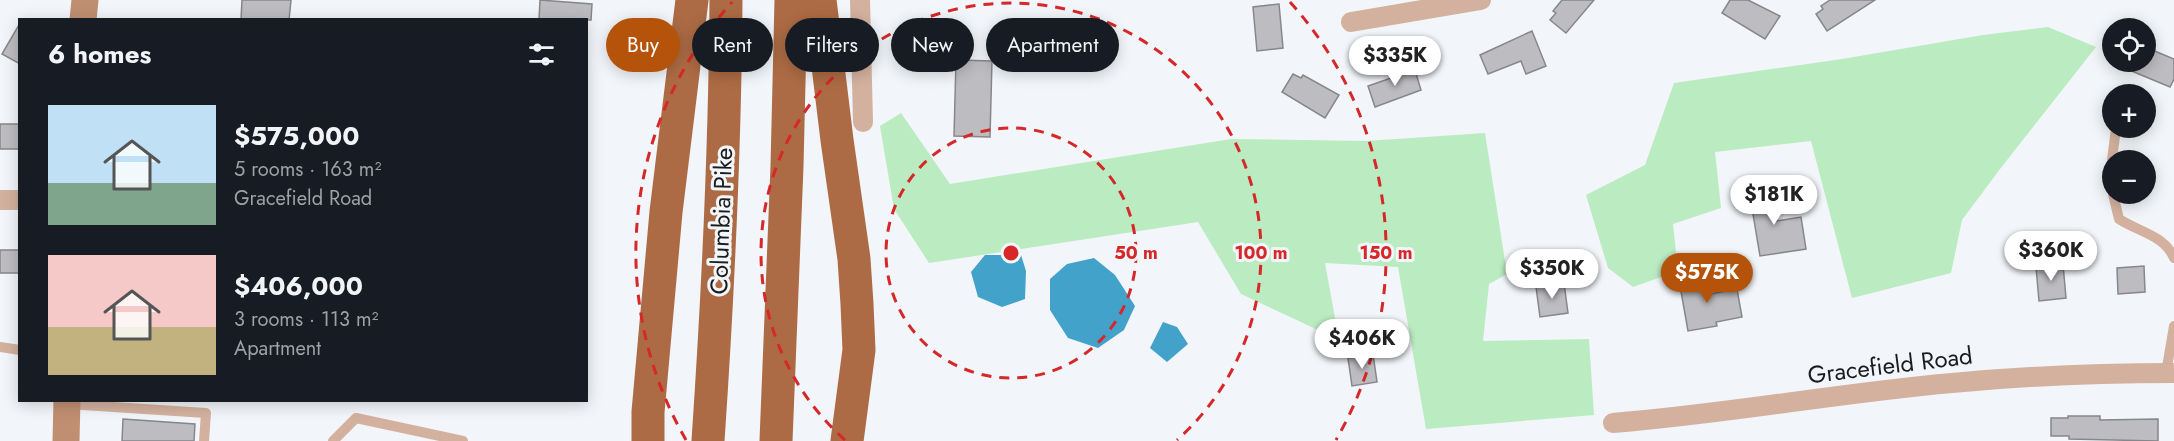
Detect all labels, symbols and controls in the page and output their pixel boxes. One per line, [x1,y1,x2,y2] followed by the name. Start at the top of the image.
[606,18,680,72] chip: Buy
[692,18,773,72] chip: Rent
[785,18,879,72] chip: Filters
[891,18,974,72] chip: New
[986,18,1119,72] chip: Apartment
[2102,18,2156,204] map controls
[2102,18,2156,72] button: locate
[48,35,151,73] text: 6 homes
[1353,36,1437,87] pin: $335K
[525,38,558,71] icon: filters
[1363,41,1427,70] text: $335K
[2102,84,2156,138] button: +
[234,117,359,155] text: $575,000
[96,129,168,201] icon: home
[701,147,741,295] street label: Columbia Pike
[2102,150,2156,204] button: −
[234,155,381,184] text: 5 rooms · 163 m²
[1732,175,1816,226] pin: $181K
[1744,180,1804,209] text: $181K
[234,184,372,213] text: Gracefield Road
[2009,231,2093,282] pin: $360K
[2018,236,2084,265] text: $360K
[1114,240,1158,266] text: 50 m
[1234,240,1288,266] text: 100 m
[1360,240,1412,266] text: 150 m
[1001,243,1021,263] centre of rings
[1510,249,1594,300] pin: $350K
[1665,253,1749,304] pin: $575K
[1520,254,1584,283] text: $350K
[1675,258,1739,287] text: $575K
[234,267,363,305] text: $406,000
[96,279,168,351] icon: home
[234,305,378,334] text: 3 rooms · 113 m²
[1320,319,1404,370] pin: $406K
[1329,324,1396,353] text: $406K
[234,334,321,363] text: Apartment
[1806,338,1974,392] street label: Gracefield Road

